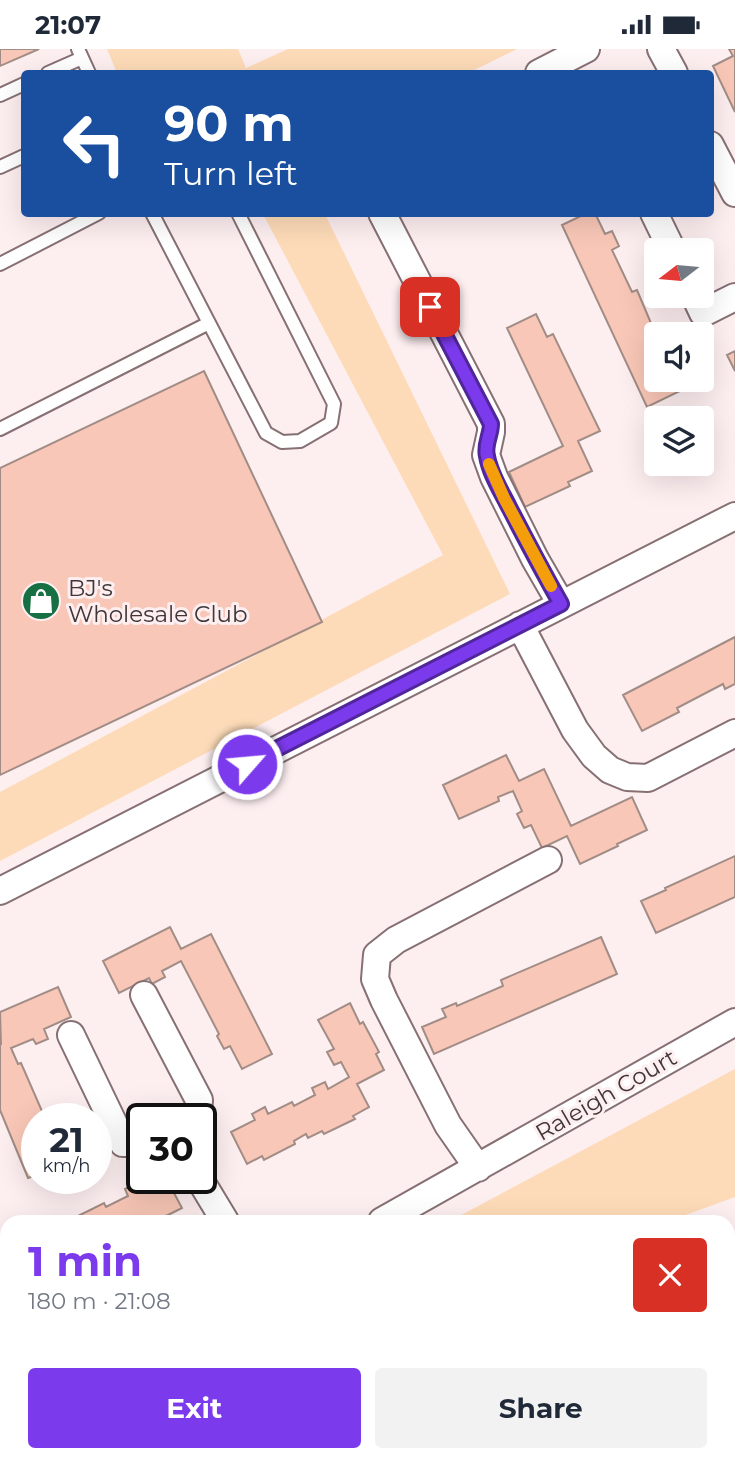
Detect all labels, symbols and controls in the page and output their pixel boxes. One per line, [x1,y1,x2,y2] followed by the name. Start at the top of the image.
[35,9,101,41] text: 21:07
[164,94,294,153] text: 90 m
[49,98,140,189] icon: left
[164,154,298,193] text: Turn left
[644,238,714,308] north arrow
[644,238,714,476] map controls
[400,277,460,337] pin
[411,288,449,326] icon: arrive
[644,322,714,392] button: sound
[644,406,714,476] button: layers
[68,574,248,628] place label: BJ's Wholesale Club
[20,580,62,622] shop icon: BJ's Wholesale Club
[210,727,284,801] position arrow
[530,1043,682,1147] street label: Raleigh Court
[126,1103,217,1194] speed limit sign: 30
[49,1118,84,1161] text: 21
[42,1155,91,1177] text: km/h
[28,1235,142,1287] text: 1 min
[633,1238,707,1312] button: close
[28,1287,171,1315] text: 180 m · 21:08
[28,1368,361,1448] button: Exit
[375,1368,707,1448] button: Share

